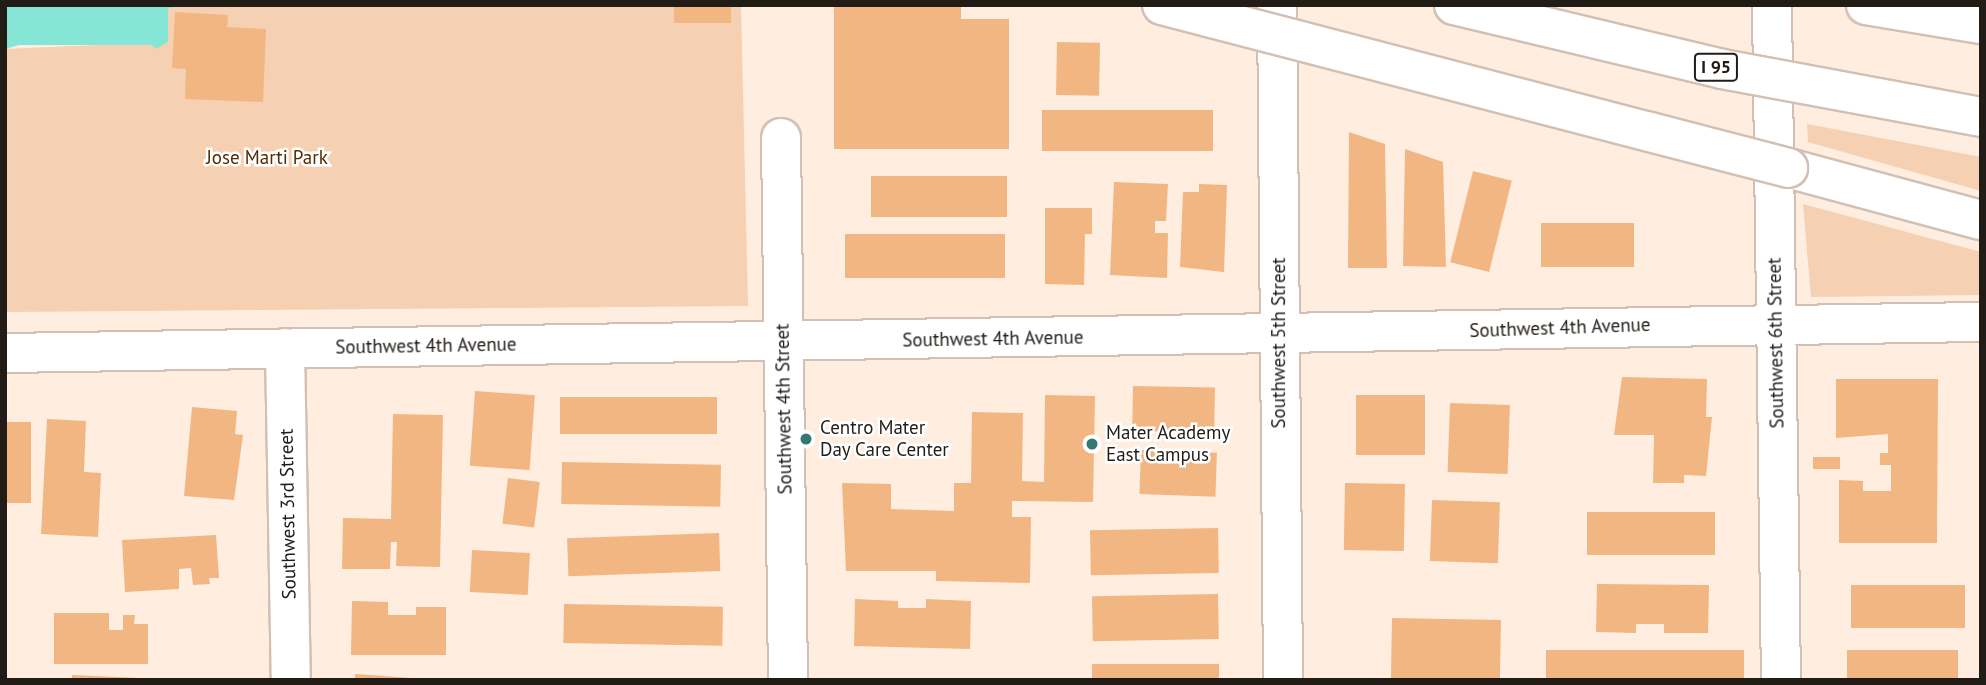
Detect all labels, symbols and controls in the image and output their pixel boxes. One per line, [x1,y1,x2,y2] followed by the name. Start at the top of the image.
[1693,52,1739,82] road number: I 95
[206,147,328,169] park label: Jose Marti Park
[1268,257,1290,429] street label: Southwest 5th Street
[1763,257,1789,429] street label: Southwest 6th Street
[1469,313,1651,343] street label: Southwest 4th Avenue
[771,323,797,495] street label: Southwest 4th Street
[902,326,1084,352] street label: Southwest 4th Avenue
[335,333,517,359] street label: Southwest 4th Avenue
[820,417,949,461] place label: Centro Mater Day Care Center
[1106,422,1231,466] place label: Mater Academy East Campus
[275,428,301,600] street label: Southwest 3rd Street
[798,431,814,447] marker: Centro Mater Day Care Center
[1084,436,1100,452] marker: Mater Academy East Campus

